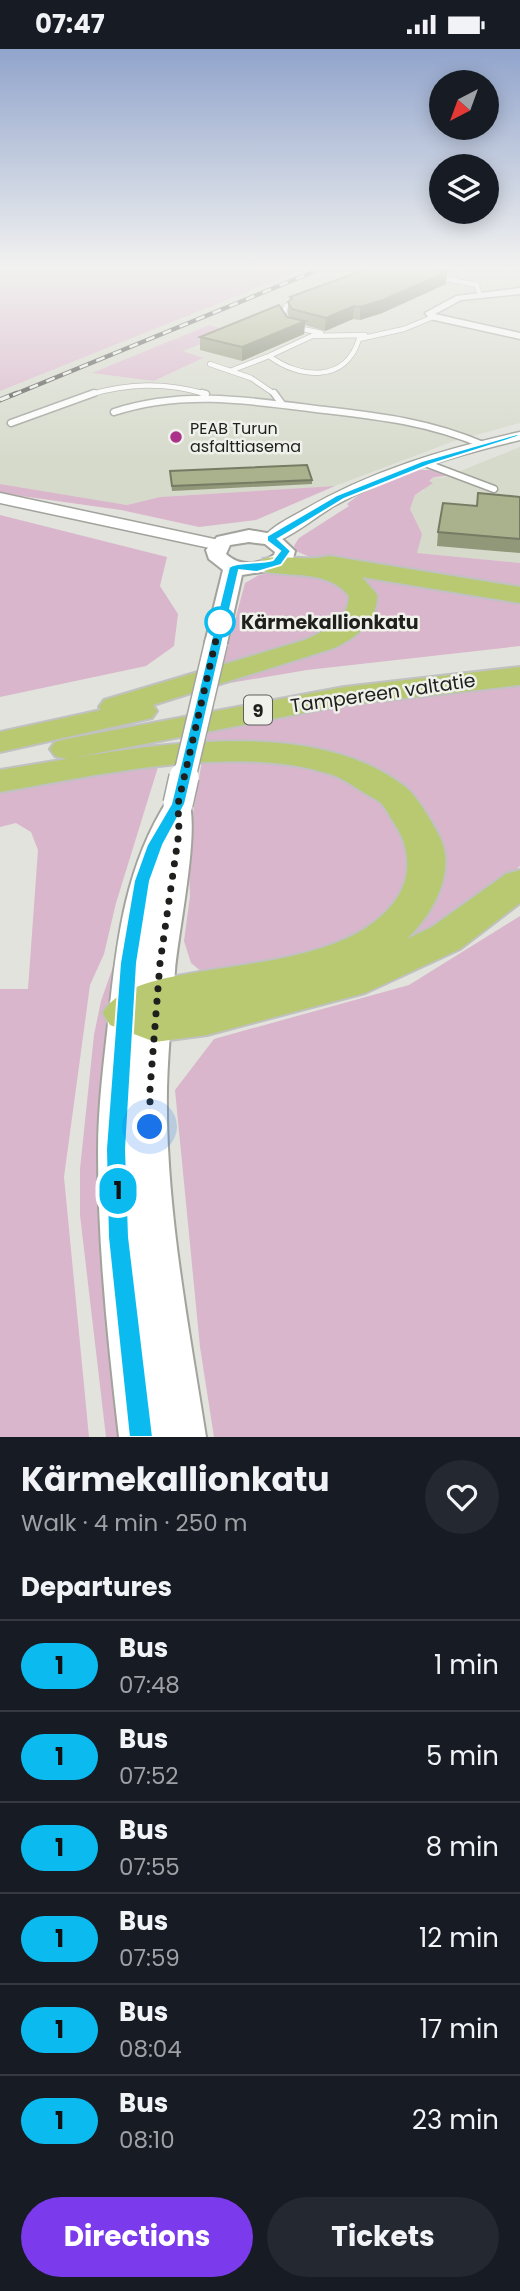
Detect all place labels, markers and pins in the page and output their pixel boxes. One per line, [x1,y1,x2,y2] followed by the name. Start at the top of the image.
[190,417,301,458] place label: PEAB Turun asfalttiasema
[168,429,184,445] marker: PEAB Turun asfalttiasema
[205,607,235,637] marker: Kärmekallionkatu
[241,609,419,636] place label: Kärmekallionkatu

